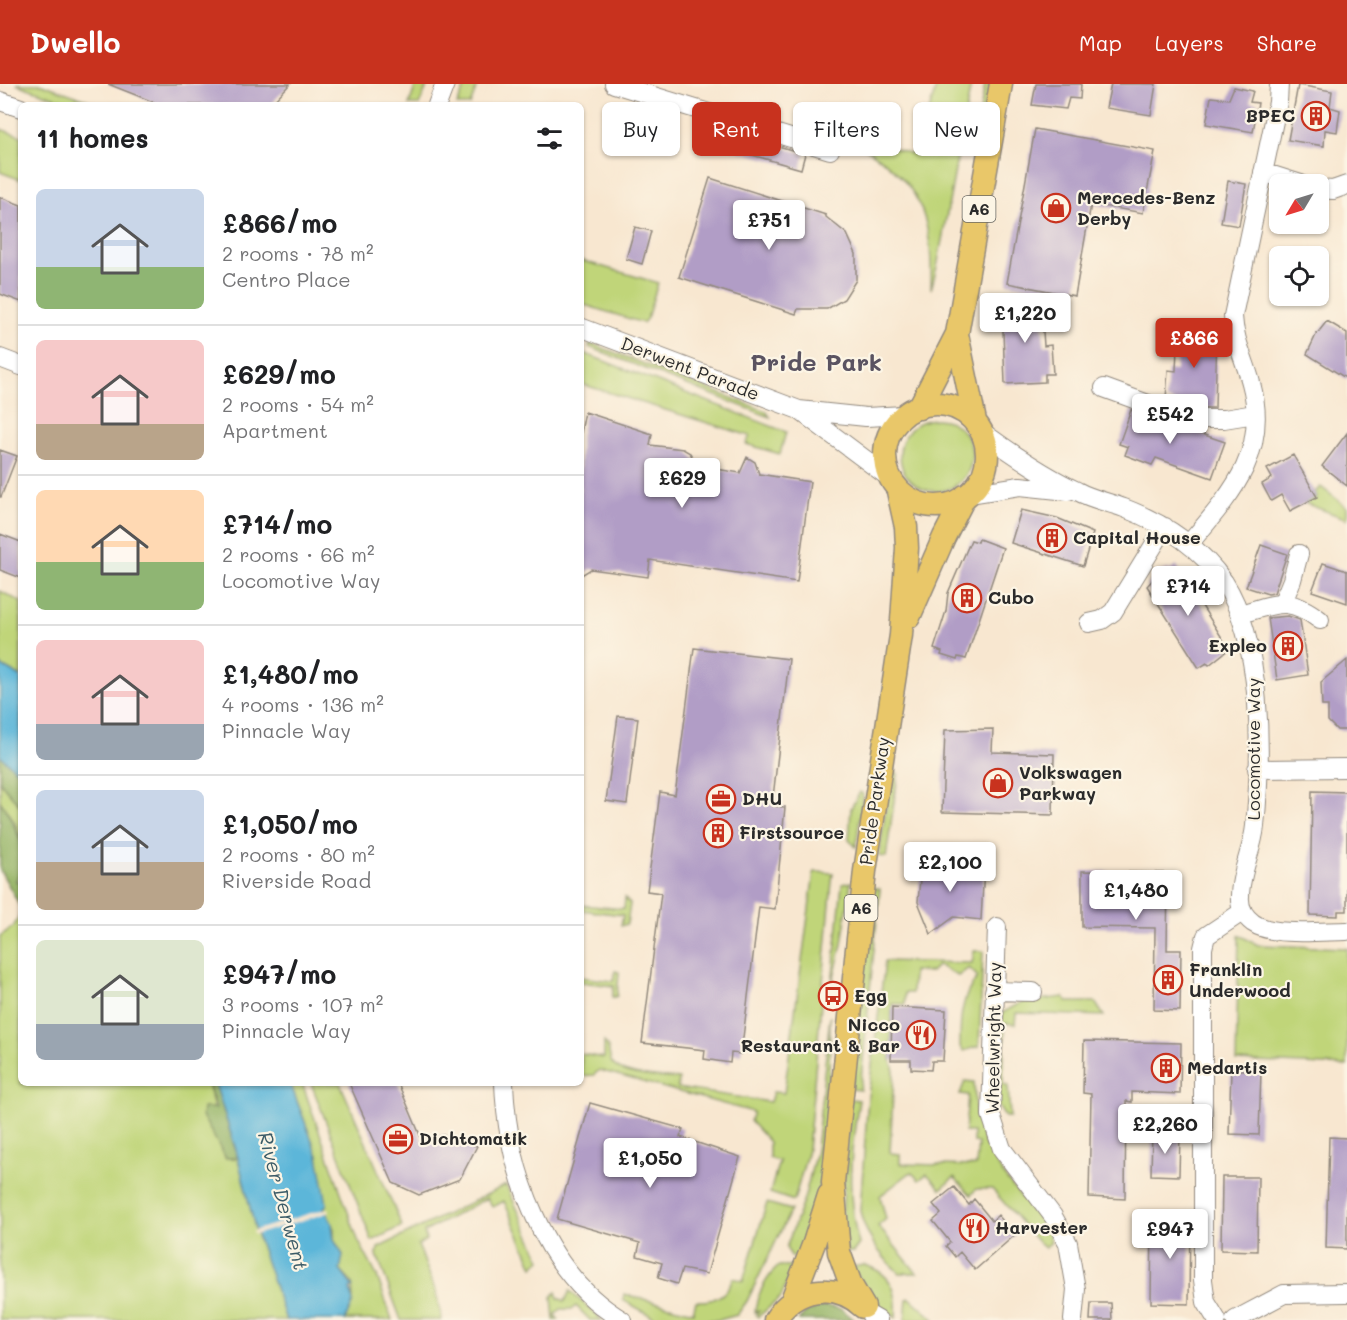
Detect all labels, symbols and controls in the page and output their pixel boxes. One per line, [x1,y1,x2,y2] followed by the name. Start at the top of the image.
[30,24,120,60] text: Dwello
[1079,29,1122,56] text: Map
[1155,29,1224,56] text: Layers
[1257,29,1317,56] text: Share
[1300,100,1332,132] building icon: BPEC
[602,102,680,156] chip: Buy
[692,102,781,156] chip: Rent
[793,102,901,156] chip: Filters
[913,102,1000,156] chip: New
[1246,103,1295,127] place label: BPEC
[36,121,149,155] text: 11 homes
[533,122,566,155] icon: filters
[1269,174,1329,234] north arrow
[1269,174,1329,306] map controls
[1077,185,1215,230] place label: Mercedes-Benz Derby
[1040,192,1072,224] shop icon: Mercedes-Benz Derby
[962,196,996,222] road number: A6
[733,200,805,251] pin: £751
[222,206,337,240] text: £866/mo
[747,206,791,232] text: £751
[84,213,156,285] icon: home
[222,240,374,266] text: 2 rooms · 78 m²
[1269,246,1329,306] button: locate
[222,266,351,292] text: Centro Place
[976,293,1074,344] pin: £1,220
[994,299,1056,325] text: £1,220
[1158,318,1230,369] pin: £866
[1169,324,1219,350] text: £866
[618,331,763,405] street label: Derwent Parade
[750,346,882,377] district label: Pride Park
[222,357,336,391] text: £629/mo
[84,364,156,436] icon: home
[222,391,374,417] text: 2 rooms · 54 m²
[1134,394,1206,445] pin: £542
[1146,400,1194,426] text: £542
[222,417,328,443] text: Apartment
[646,458,718,509] pin: £629
[658,464,706,490] text: £629
[222,507,332,541] text: £714/mo
[84,514,156,586] icon: home
[1036,522,1068,554] building icon: Capital House
[1073,525,1201,549] place label: Capital House
[222,541,375,567] text: 2 rooms · 66 m²
[1152,566,1224,617] pin: £714
[222,567,381,593] text: Locomotive Way
[1165,572,1211,598] text: £714
[951,582,983,614] building icon: Cubo
[988,585,1034,609] place label: Cubo
[1272,630,1304,662] building icon: Expleo
[1208,633,1267,657] place label: Expleo
[222,657,359,691] text: £1,480/mo
[84,664,156,736] icon: home
[1241,678,1265,820] street label: Locomotive Way
[222,691,384,717] text: 4 rooms · 136 m²
[222,717,351,743] text: Pinnacle Way
[853,735,895,867] street label: Pride Parkway
[1019,760,1122,805] place label: Volkswagen Parkway
[982,767,1014,799] shop icon: Volkswagen Parkway
[705,783,737,815] office icon: DHU
[742,786,782,810] place label: DHU
[222,807,358,841] text: £1,050/mo
[84,814,156,886] icon: home
[702,817,734,849] building icon: Firstsource
[739,820,845,844] place label: Firstsource
[222,841,375,867] text: 2 rooms · 80 m²
[901,842,999,893] pin: £2,100
[918,848,982,874] text: £2,100
[222,867,371,893] text: Riverside Road
[1087,870,1185,921] pin: £1,480
[1103,876,1169,902] text: £1,480
[844,895,878,921] road number: A6
[222,957,336,991] text: £947/mo
[1189,957,1291,1002] place label: Franklin Underwood
[980,962,1006,1114] street label: Wheelwright Way
[84,964,156,1036] icon: home
[1152,964,1184,996] building icon: Franklin Underwood
[817,980,849,1012] bus stop icon: Egg
[854,983,887,1007] place label: Egg
[222,991,383,1017] text: 3 rooms · 107 m²
[741,1012,900,1057] place label: Nicco Restaurant & Bar
[222,1017,351,1043] text: Pinnacle Way
[905,1019,937,1051] restaurant icon: Nicco Restaurant & Bar
[1150,1052,1182,1084] building icon: Medartis
[1187,1055,1267,1079] place label: Medartis
[1116,1104,1214,1155] pin: £2,260
[1132,1110,1198,1136] text: £2,260
[382,1123,414,1155] office icon: Dichtomatik
[419,1126,527,1150] place label: Dichtomatik
[253,1129,315,1273] water label: River Derwent
[601,1138,699,1189] pin: £1,050
[618,1144,682,1170] text: £1,050
[1134,1209,1206,1260] pin: £947
[958,1212,990,1244] restaurant icon: Harvester
[995,1215,1088,1239] place label: Harvester
[1146,1215,1194,1241] text: £947

